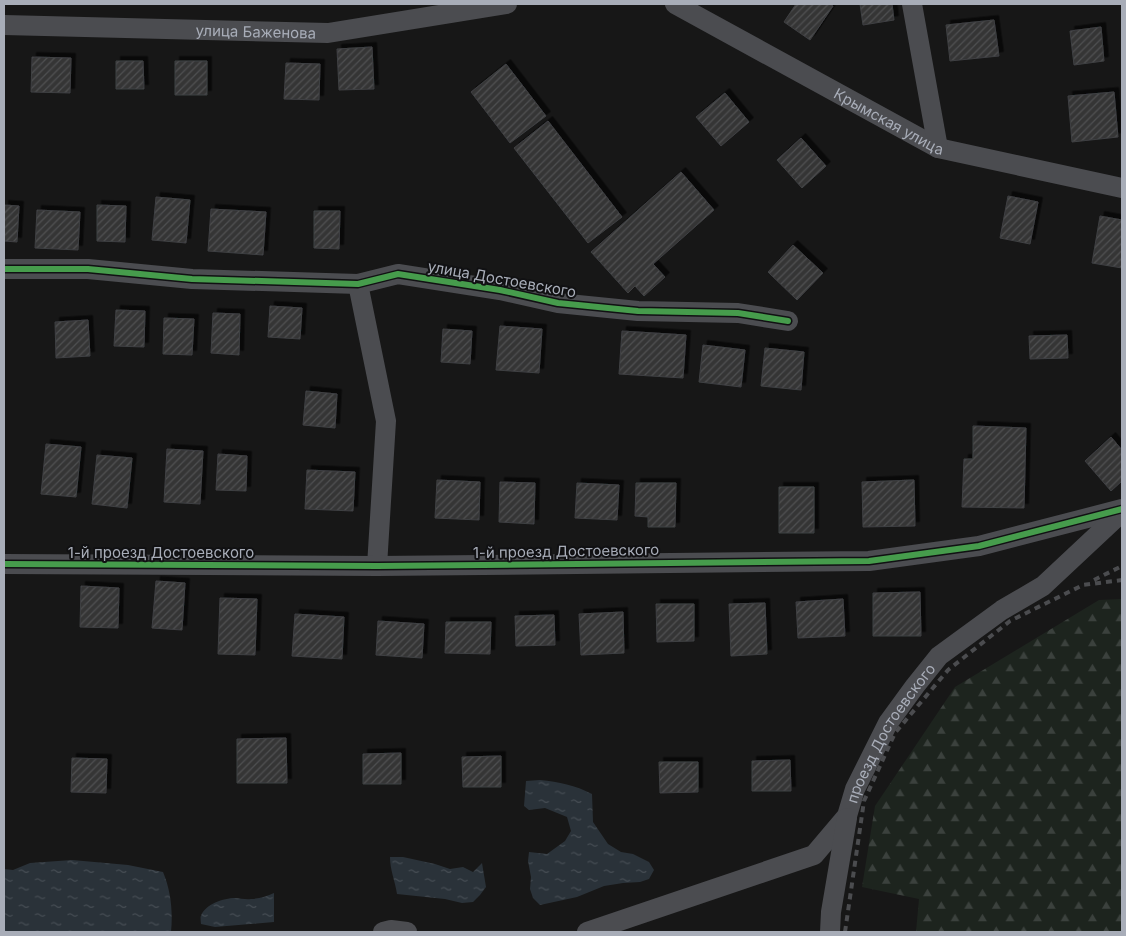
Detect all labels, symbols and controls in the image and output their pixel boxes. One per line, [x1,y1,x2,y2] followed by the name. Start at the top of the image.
[196,20,316,42] street label: улица Баженова
[831,83,945,158] street label: Крымская улица
[426,257,578,301] street label: улица Достоевского
[473,540,659,562] street label: 1-й проезд Достоевского
[68,543,254,562] street label: 1-й проезд Достоевского
[842,659,939,805] street label: проезд Достоевского

